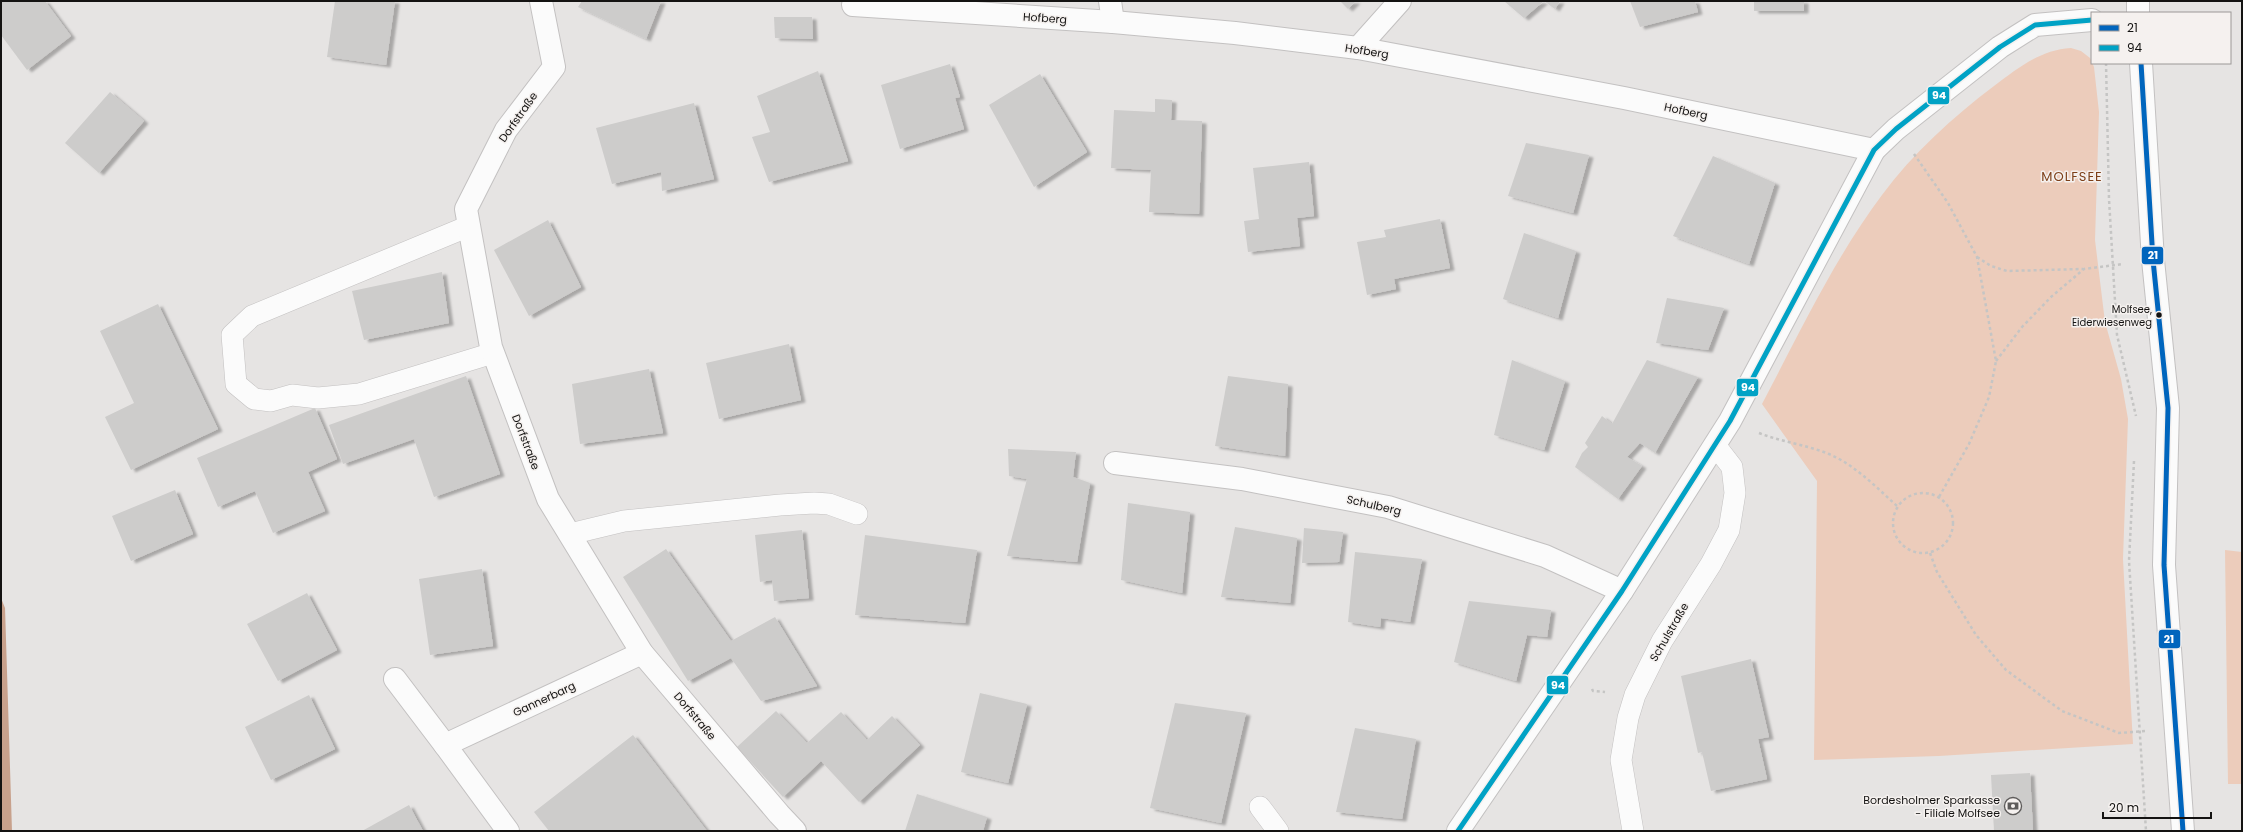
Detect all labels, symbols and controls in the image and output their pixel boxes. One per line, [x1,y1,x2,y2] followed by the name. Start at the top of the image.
[1022,8,1068,28] street label: Hofberg
[2091,12,2231,64] legend
[2127,19,2138,36] text: 21
[2127,39,2143,56] text: 94
[1344,40,1390,62] street label: Hofberg
[1927,86,1950,105] line badge: 94
[1932,87,1947,103] text: 94
[495,88,541,145] street label: Dorfstraße
[1663,99,1709,123] street label: Hofberg
[2041,167,2103,186] district label: MOLFSEE
[2141,246,2164,265] line badge: 21
[2148,247,2158,263] text: 21
[2072,302,2152,330] place label: Molfsee, Eiderwiesenweg
[2154,310,2164,320] marker: Molfsee, Eiderwiesenweg
[1736,378,1759,397] line badge: 94
[1741,379,1756,395] text: 94
[508,412,544,472] street label: Dorfstraße
[1345,491,1403,519] street label: Schulberg
[1646,599,1692,664] street label: Schulstraße
[2158,629,2181,649] line badge: 21
[2164,631,2174,647] text: 21
[1546,675,1569,695] line badge: 94
[1551,677,1566,693] text: 94
[510,678,578,720] street label: Gannerbarg
[670,689,720,744] street label: Dorfstraße
[1863,792,2000,821] place label: Bordesholmer Sparkasse - Filiale Molfsee
[2103,794,2211,820] scale bar
[2003,796,2023,816] bank icon: Bordesholmer Sparkasse - Filiale Molfsee
[2109,799,2139,816] text: 20 m

